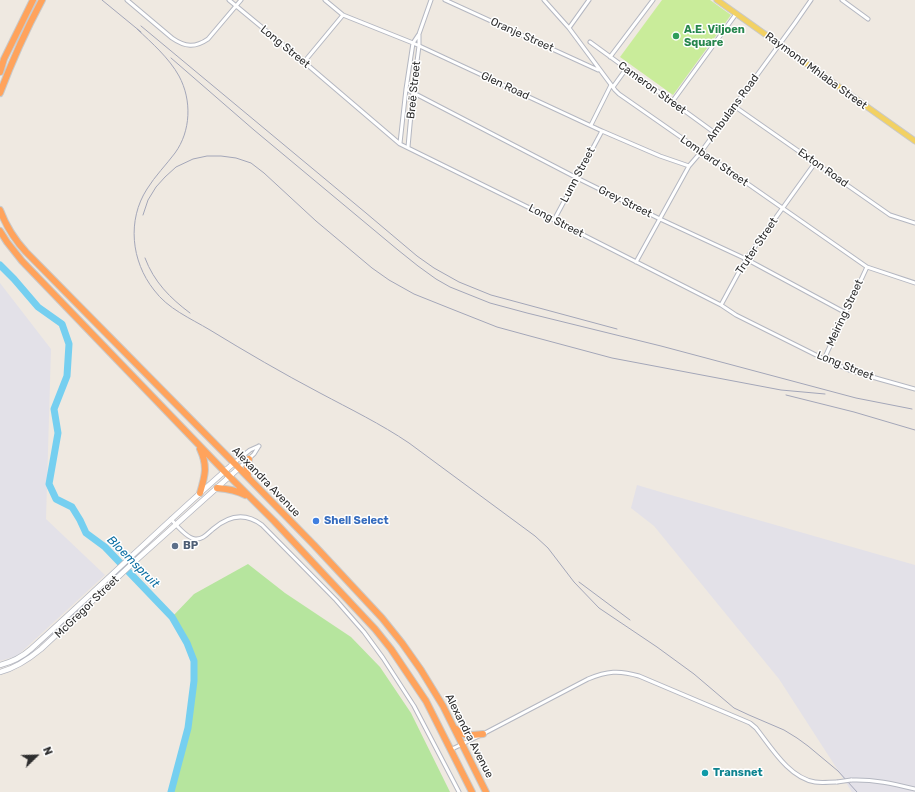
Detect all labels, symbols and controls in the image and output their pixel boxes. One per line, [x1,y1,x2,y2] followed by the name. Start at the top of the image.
[488,15,556,55] street label: Oranje Street
[257,23,313,71] street label: Long Street
[684,23,745,49] place label: A.E. Viljoen Square
[763,30,869,112] street label: Raymond Mhlaba Street
[671,31,681,41] marker: A.E. Viljoen Square
[615,59,689,117] street label: Cameron Street
[404,60,424,120] street label: Breë Street
[479,69,531,103] street label: Glen Road
[704,72,762,144] street label: Ambulans Road
[677,133,751,189] street label: Lombard Street
[558,145,598,205] street label: Lunn Street
[795,146,851,190] street label: Exton Road
[596,183,654,221] street label: Grey Street
[526,201,586,241] street label: Long Street
[733,215,781,277] street label: Truter Street
[824,278,866,348] street label: Meiring Street
[815,349,875,383] street label: Long Street
[229,444,303,520] street label: Alexandra Avenue
[324,514,389,528] place label: Shell Select
[311,516,321,526] marker: Shell Select
[104,533,162,591] water label: Bloemspruit
[183,539,198,553] place label: BP
[170,541,180,551] marker: BP
[52,573,122,641] street label: McGregor Street
[442,692,496,780] street label: Alexandra Avenue
[16,736,56,776] north arrow
[40,745,55,757] text: N
[713,766,763,780] place label: Transnet
[700,768,710,778] marker: Transnet

